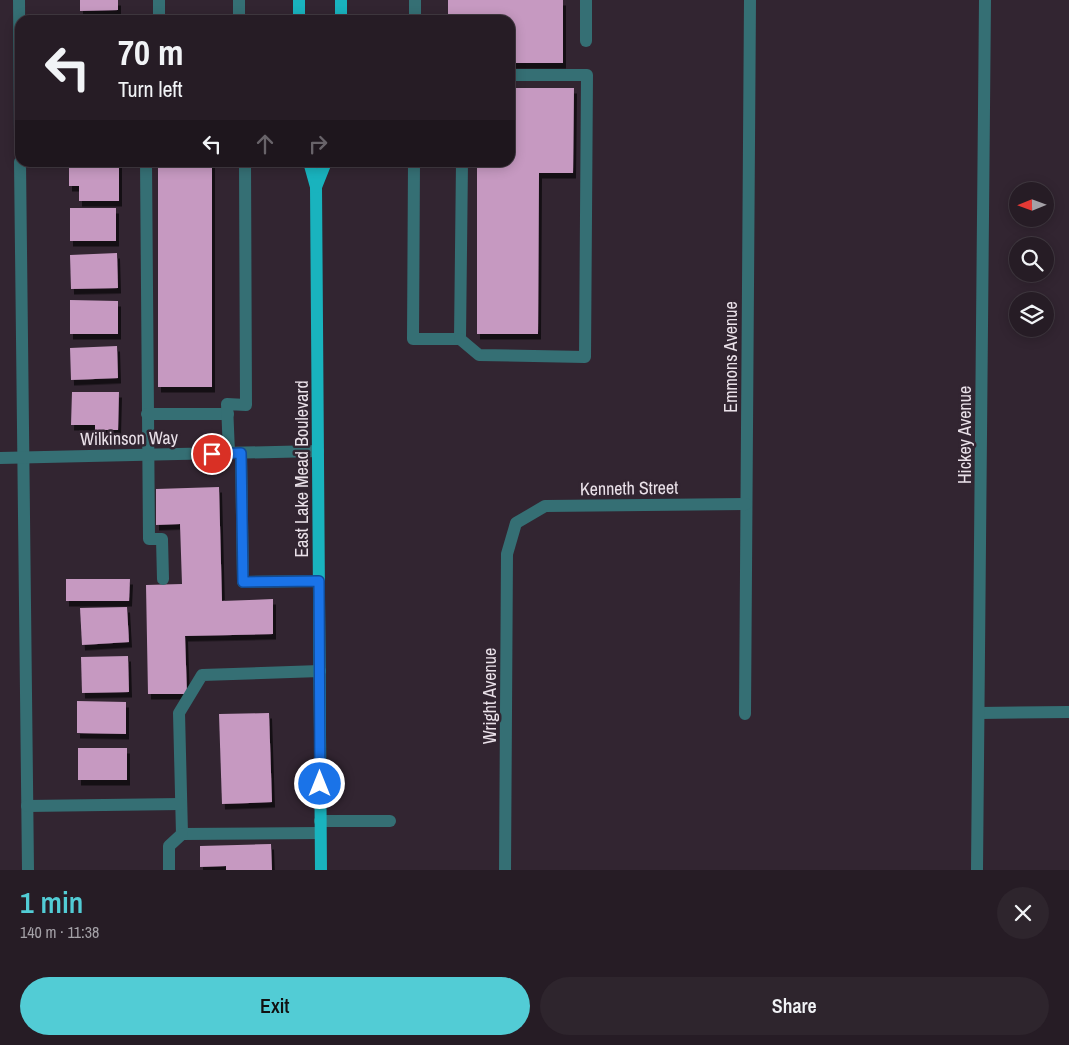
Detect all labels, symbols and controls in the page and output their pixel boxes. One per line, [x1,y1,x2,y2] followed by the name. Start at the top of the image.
[118,29,183,76] text: 70 m
[35,35,100,100] icon: left
[118,74,183,104] text: Turn left
[198,130,226,158] icon: left
[251,130,279,158] icon: ahead
[304,130,332,158] icon: right
[1009,182,1054,228] north arrow
[1009,182,1054,337] map controls
[1009,237,1054,282] button: search
[1009,292,1054,337] button: layers
[718,301,743,413] street label: Emmons Avenue
[289,380,314,558] street label: East Lake Mead Boulevard
[952,386,977,484] street label: Hickey Avenue
[80,425,179,451] street label: Wilkinson Way
[191,433,233,475] pin
[198,440,226,468] icon: arrive
[580,475,678,501] street label: Kenneth Street
[477,648,502,744] street label: Wright Avenue
[293,757,345,809] position arrow
[20,882,83,922] text: 1 min
[997,887,1049,939] button: close
[20,921,99,943] text: 140 m · 11:38
[20,977,530,1035] button: Exit
[540,977,1049,1035] button: Share

